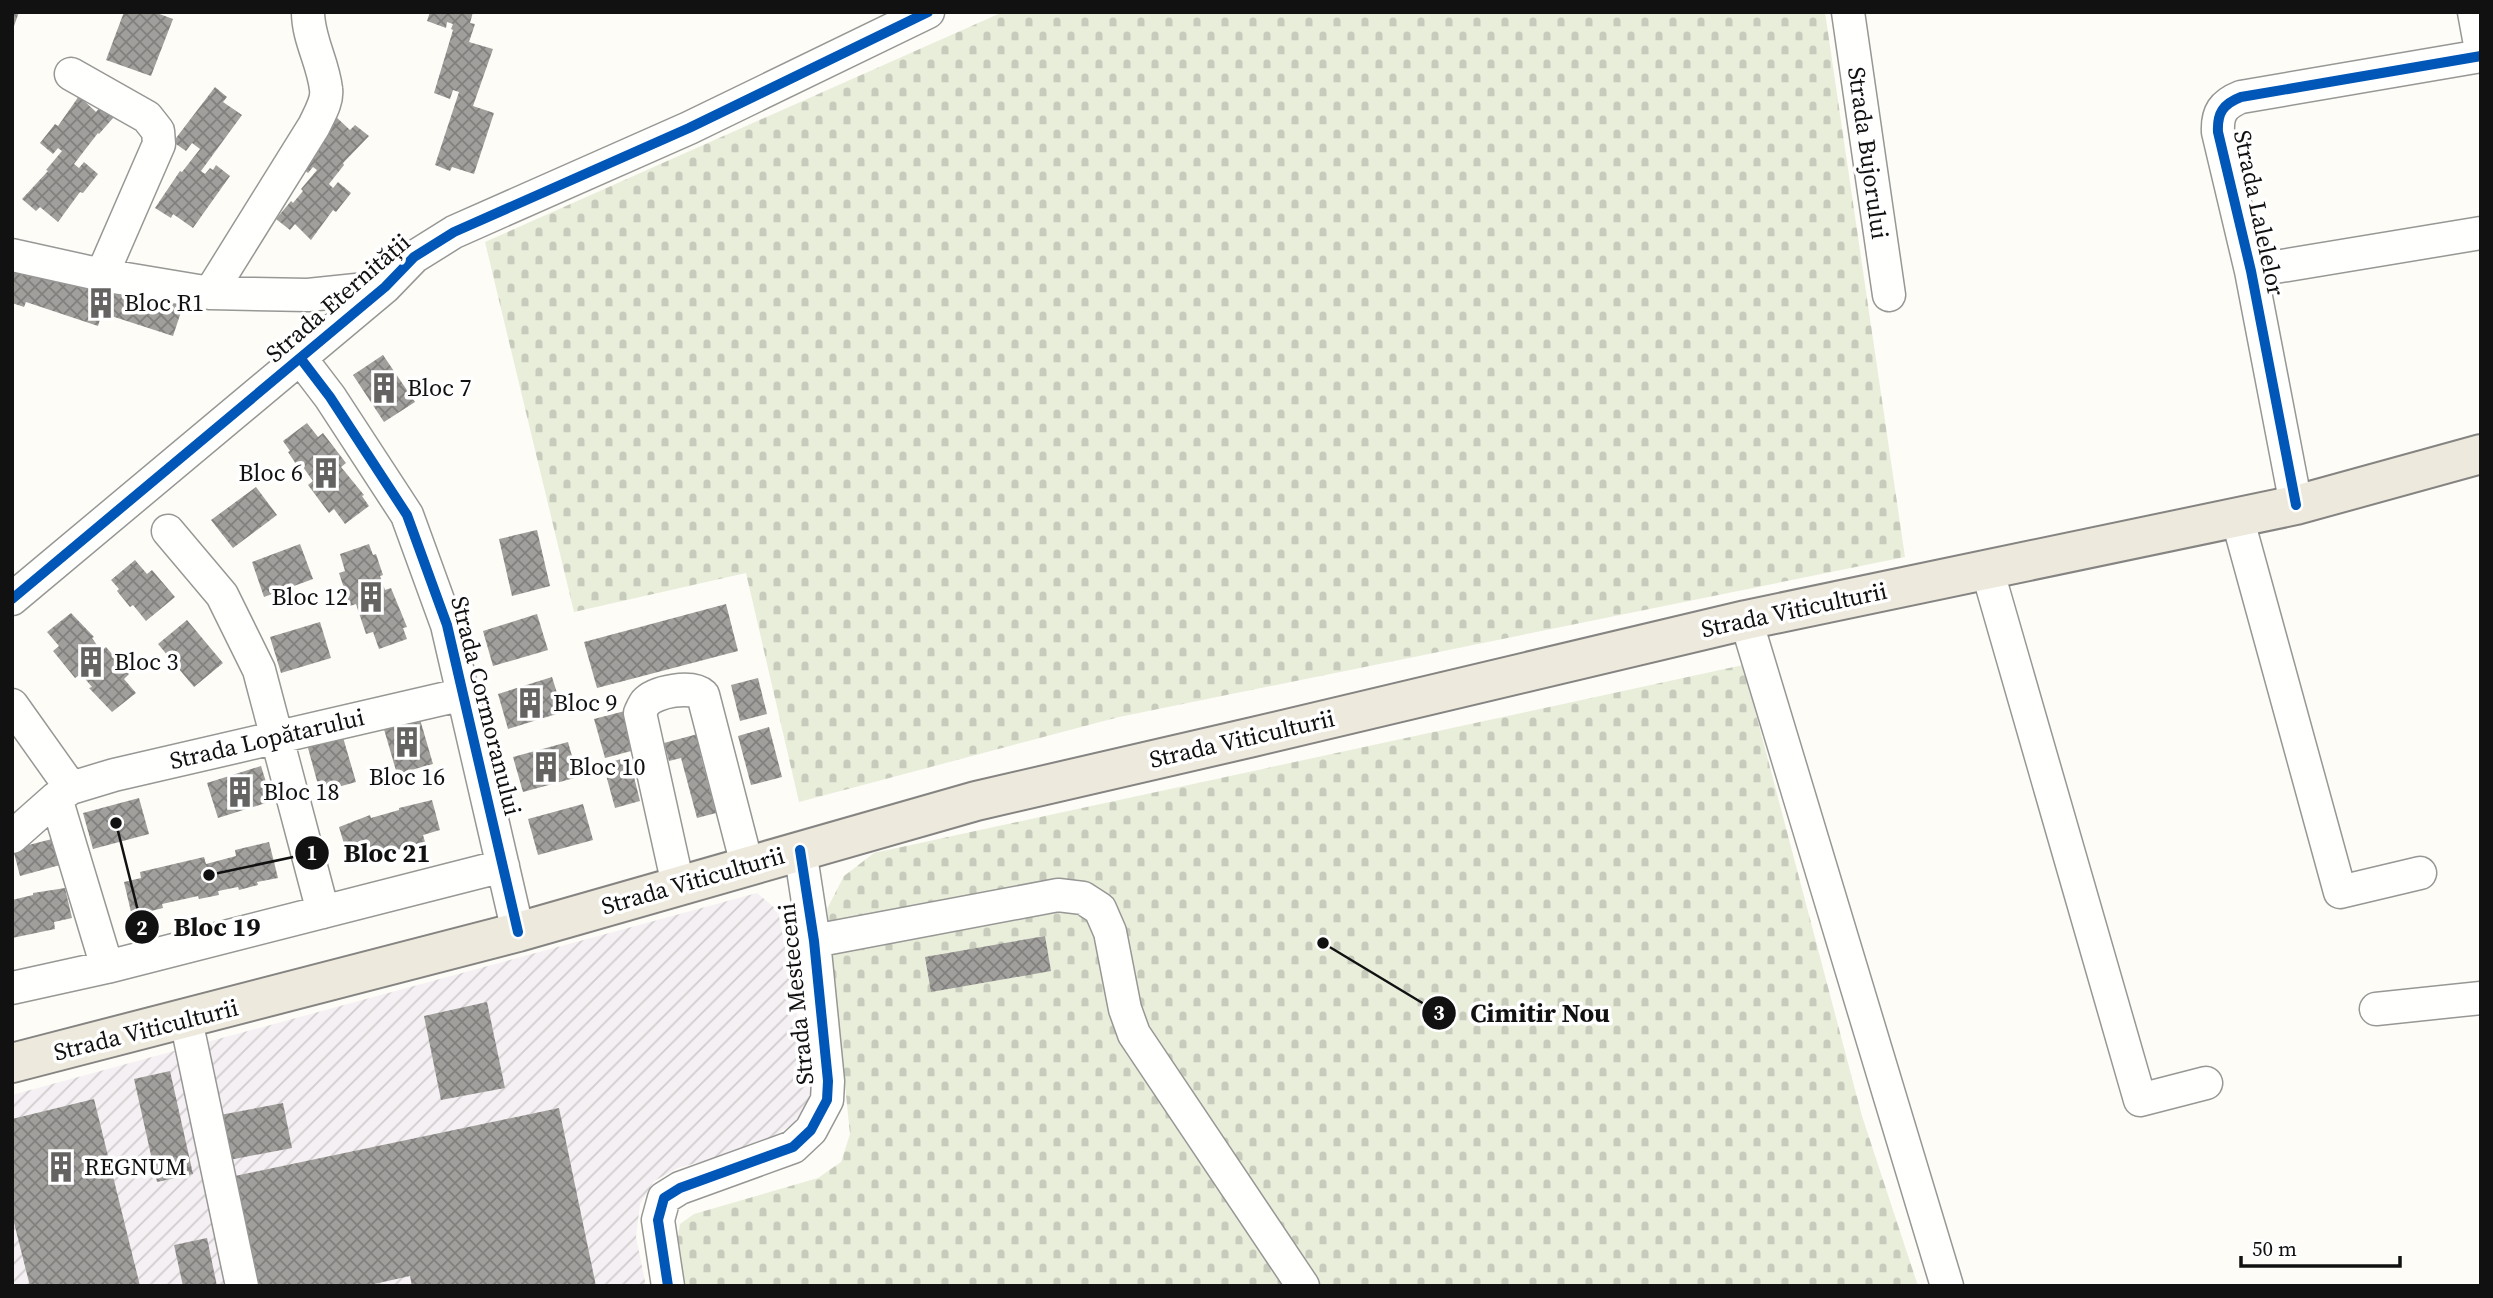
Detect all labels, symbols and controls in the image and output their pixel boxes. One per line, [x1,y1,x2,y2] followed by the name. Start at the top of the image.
[1840,65,1897,241] street label: Strada Bujorului
[2226,127,2293,299] street label: Strada Lalelelor
[258,226,417,370] street label: Strada Eternității
[84,286,118,320] building icon: Bloc R1
[124,286,204,319] place label: Bloc R1
[367,371,401,405] building icon: Bloc 7
[407,371,472,404] place label: Bloc 7
[239,456,303,489] place label: Bloc 6
[309,456,343,490] building icon: Bloc 6
[1698,574,1890,645] street label: Strada Viticulturii
[272,580,348,613] place label: Bloc 12
[354,580,388,614] building icon: Bloc 12
[443,593,530,819] street label: Strada Cormoranului
[74,645,108,679] building icon: Bloc 3
[114,645,179,678] place label: Bloc 3
[513,686,547,720] building icon: Bloc 9
[553,686,618,719] place label: Bloc 9
[166,700,367,777] street label: Strada Lopătarului
[1146,701,1338,776] street label: Strada Viticulturii
[390,725,424,759] building icon: Bloc 16
[529,750,563,784] building icon: Bloc 10
[569,750,646,783] place label: Bloc 10
[369,760,445,793] place label: Bloc 16
[223,775,257,809] building icon: Bloc 18
[263,775,340,808] place label: Bloc 18
[294,829,444,876] callout: Bloc 21
[343,835,431,871] text: Bloc 21
[306,838,318,867] text: 1
[597,839,788,922] street label: Strada Viticulturii
[770,902,821,1087] street label: Strada Mesteceni
[125,904,275,951] callout: Bloc 19
[173,909,261,945] text: Bloc 19
[136,913,148,942] text: 2
[1422,989,1624,1036] callout: Cimitir Nou
[50,991,242,1068] street label: Strada Viticulturii
[1470,995,1610,1031] text: Cimitir Nou
[1433,998,1445,1027] text: 3
[44,1150,78,1184] building icon: REGNUM
[84,1150,187,1183] place label: REGNUM
[2241,1224,2400,1268] scale bar
[2252,1234,2297,1263] text: 50 m

